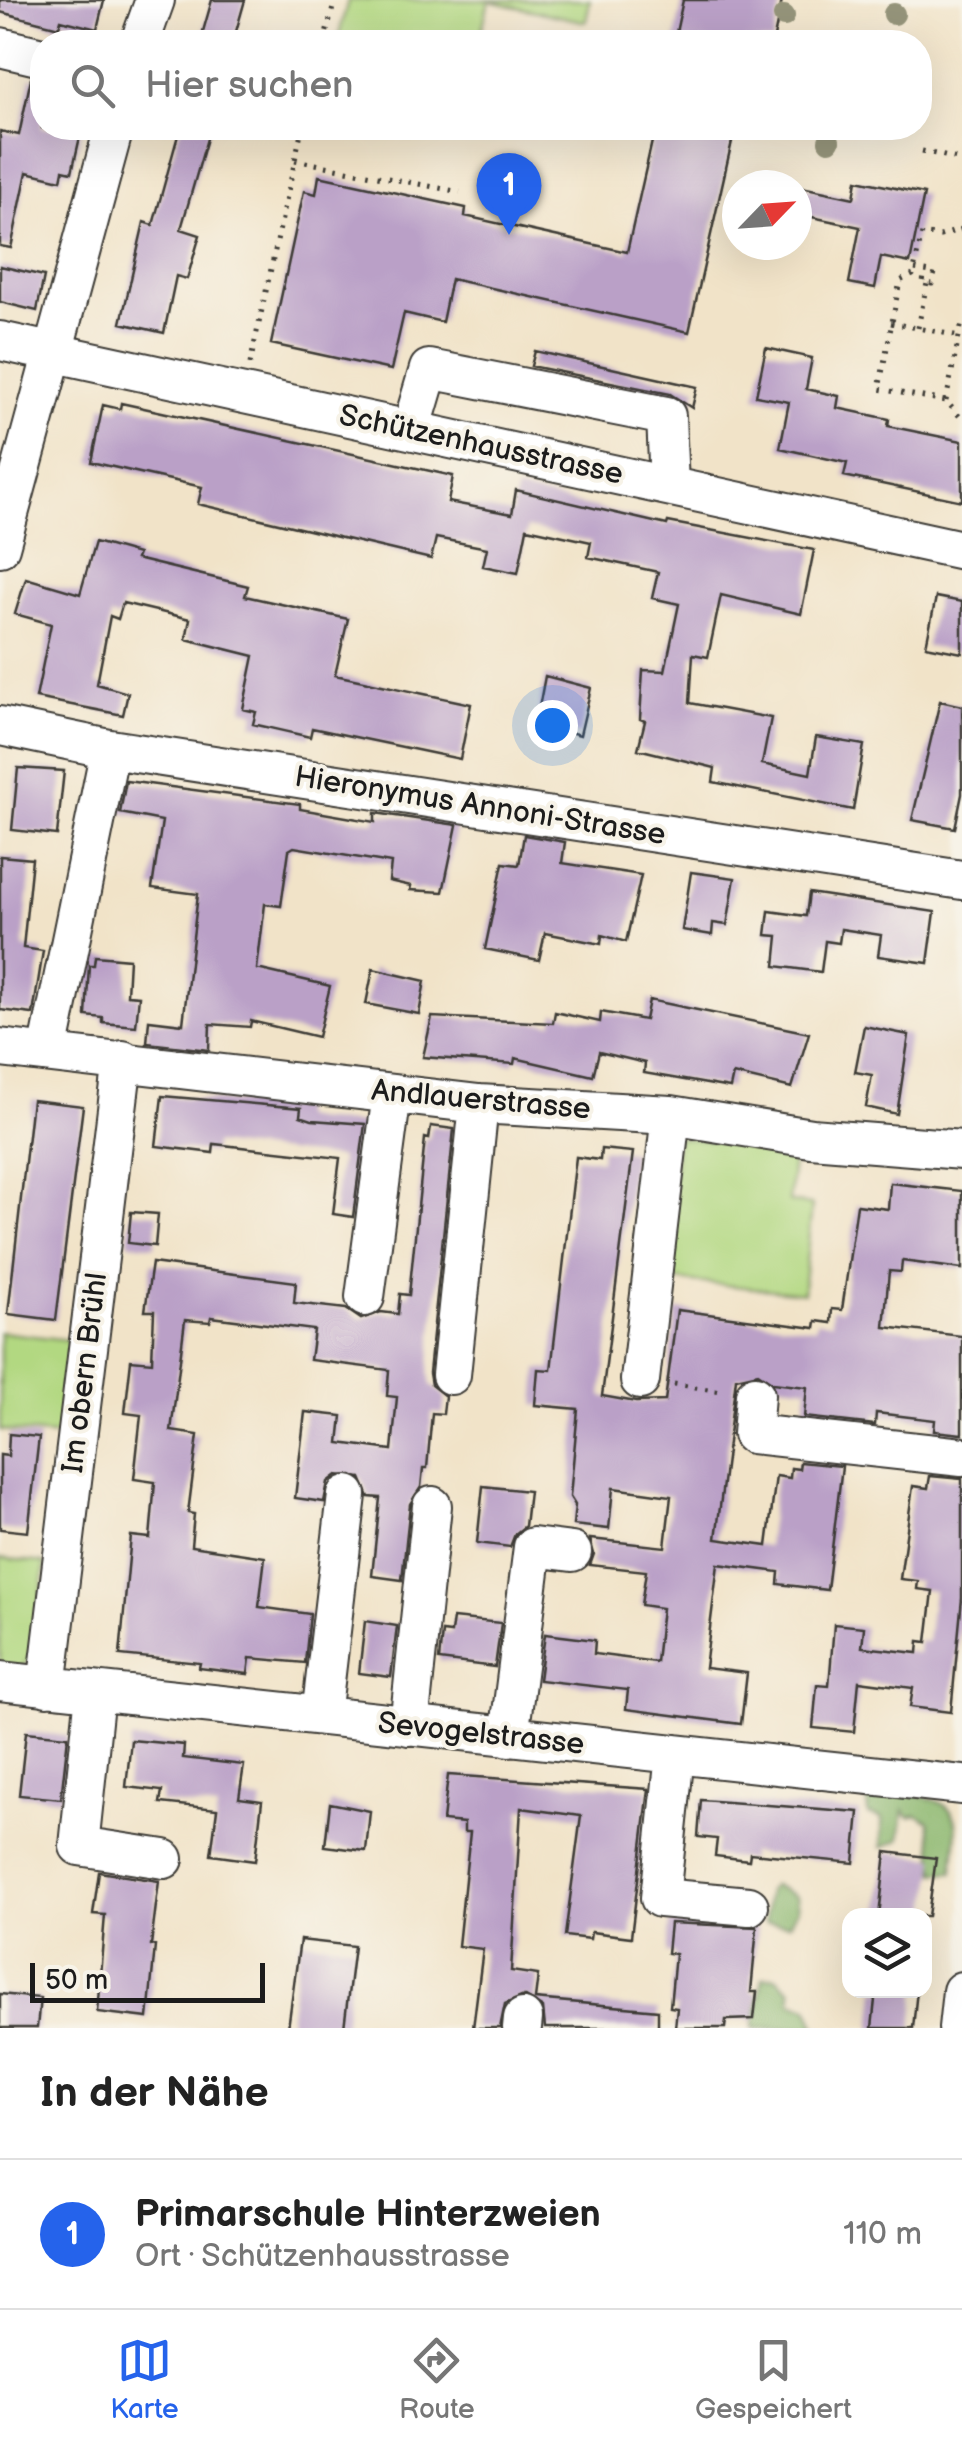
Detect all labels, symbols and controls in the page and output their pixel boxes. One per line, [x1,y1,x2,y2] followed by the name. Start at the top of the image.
[30,30,932,140] search box
[65,58,120,113] icon: search
[145,63,353,108] text: Hier suchen
[476,152,542,235] pin: 1
[722,170,812,260] north arrow
[336,397,626,493] street label: Schützenhausstrasse
[527,700,578,751] your location
[292,759,668,853] street label: Hieronymus Annoni-Strasse
[370,1072,592,1128] street label: Andlauerstrasse
[55,1271,115,1475] street label: Im obern Brühl
[376,1705,586,1763] street label: Sevogelstrasse
[842,1908,932,1998] map controls
[842,1908,932,1998] button: layers
[30,1958,265,2002] scale bar
[45,1964,108,1997] text: 50 m
[40,2068,269,2119] text: In der Nähe
[135,2192,601,2237] text: Primarschule Hinterzweien
[66,2215,79,2254] text: 1
[843,2215,922,2254] text: 110 m
[135,2237,510,2276] text: Ort · Schützenhausstrasse
[110,2333,179,2426] tab: Karte
[399,2333,475,2426] tab: Route
[695,2333,852,2426] tab: Gespeichert

